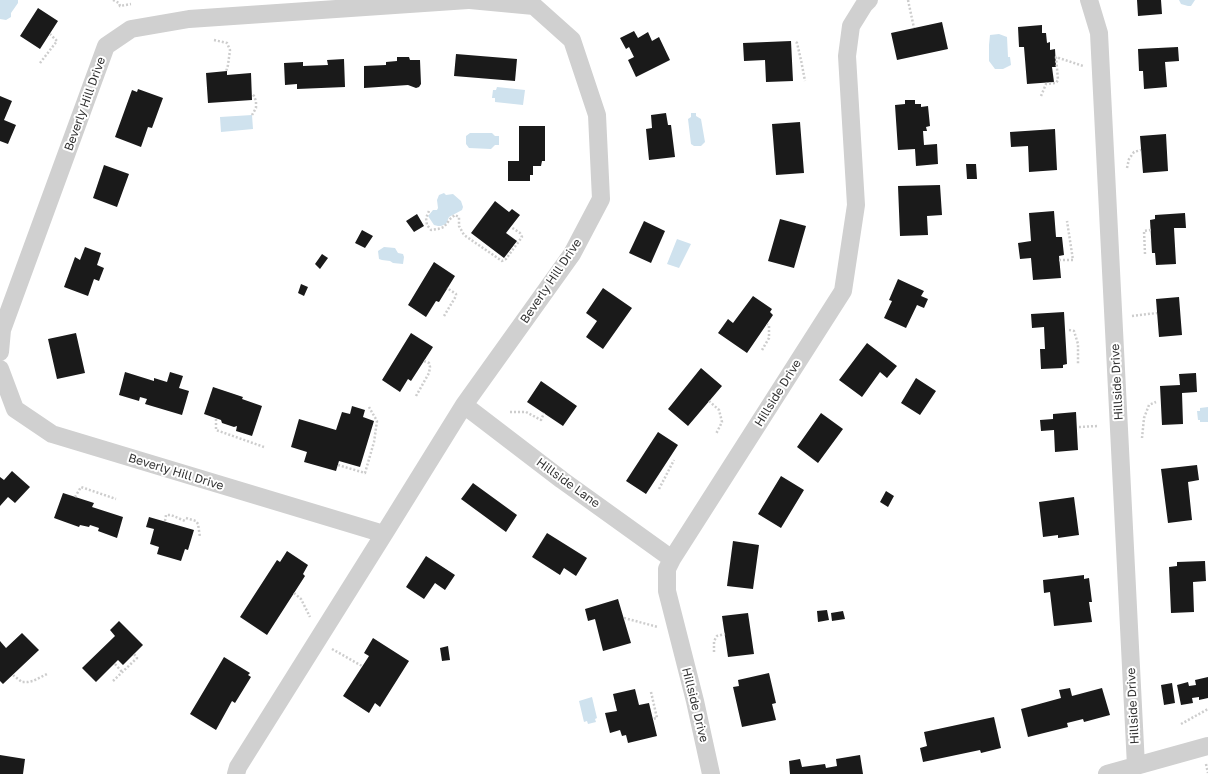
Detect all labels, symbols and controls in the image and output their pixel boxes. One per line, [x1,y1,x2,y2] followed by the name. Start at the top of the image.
[61,55,109,153] street label: Beverly Hill Drive
[517,236,585,326] street label: Beverly Hill Drive
[1108,343,1126,421] street label: Hillside Drive
[752,357,804,429] street label: Hillside Drive
[127,451,225,493] street label: Beverly Hill Drive
[533,455,603,511] street label: Hillside Lane
[679,666,711,744] street label: Hillside Drive
[1124,667,1142,745] street label: Hillside Drive

